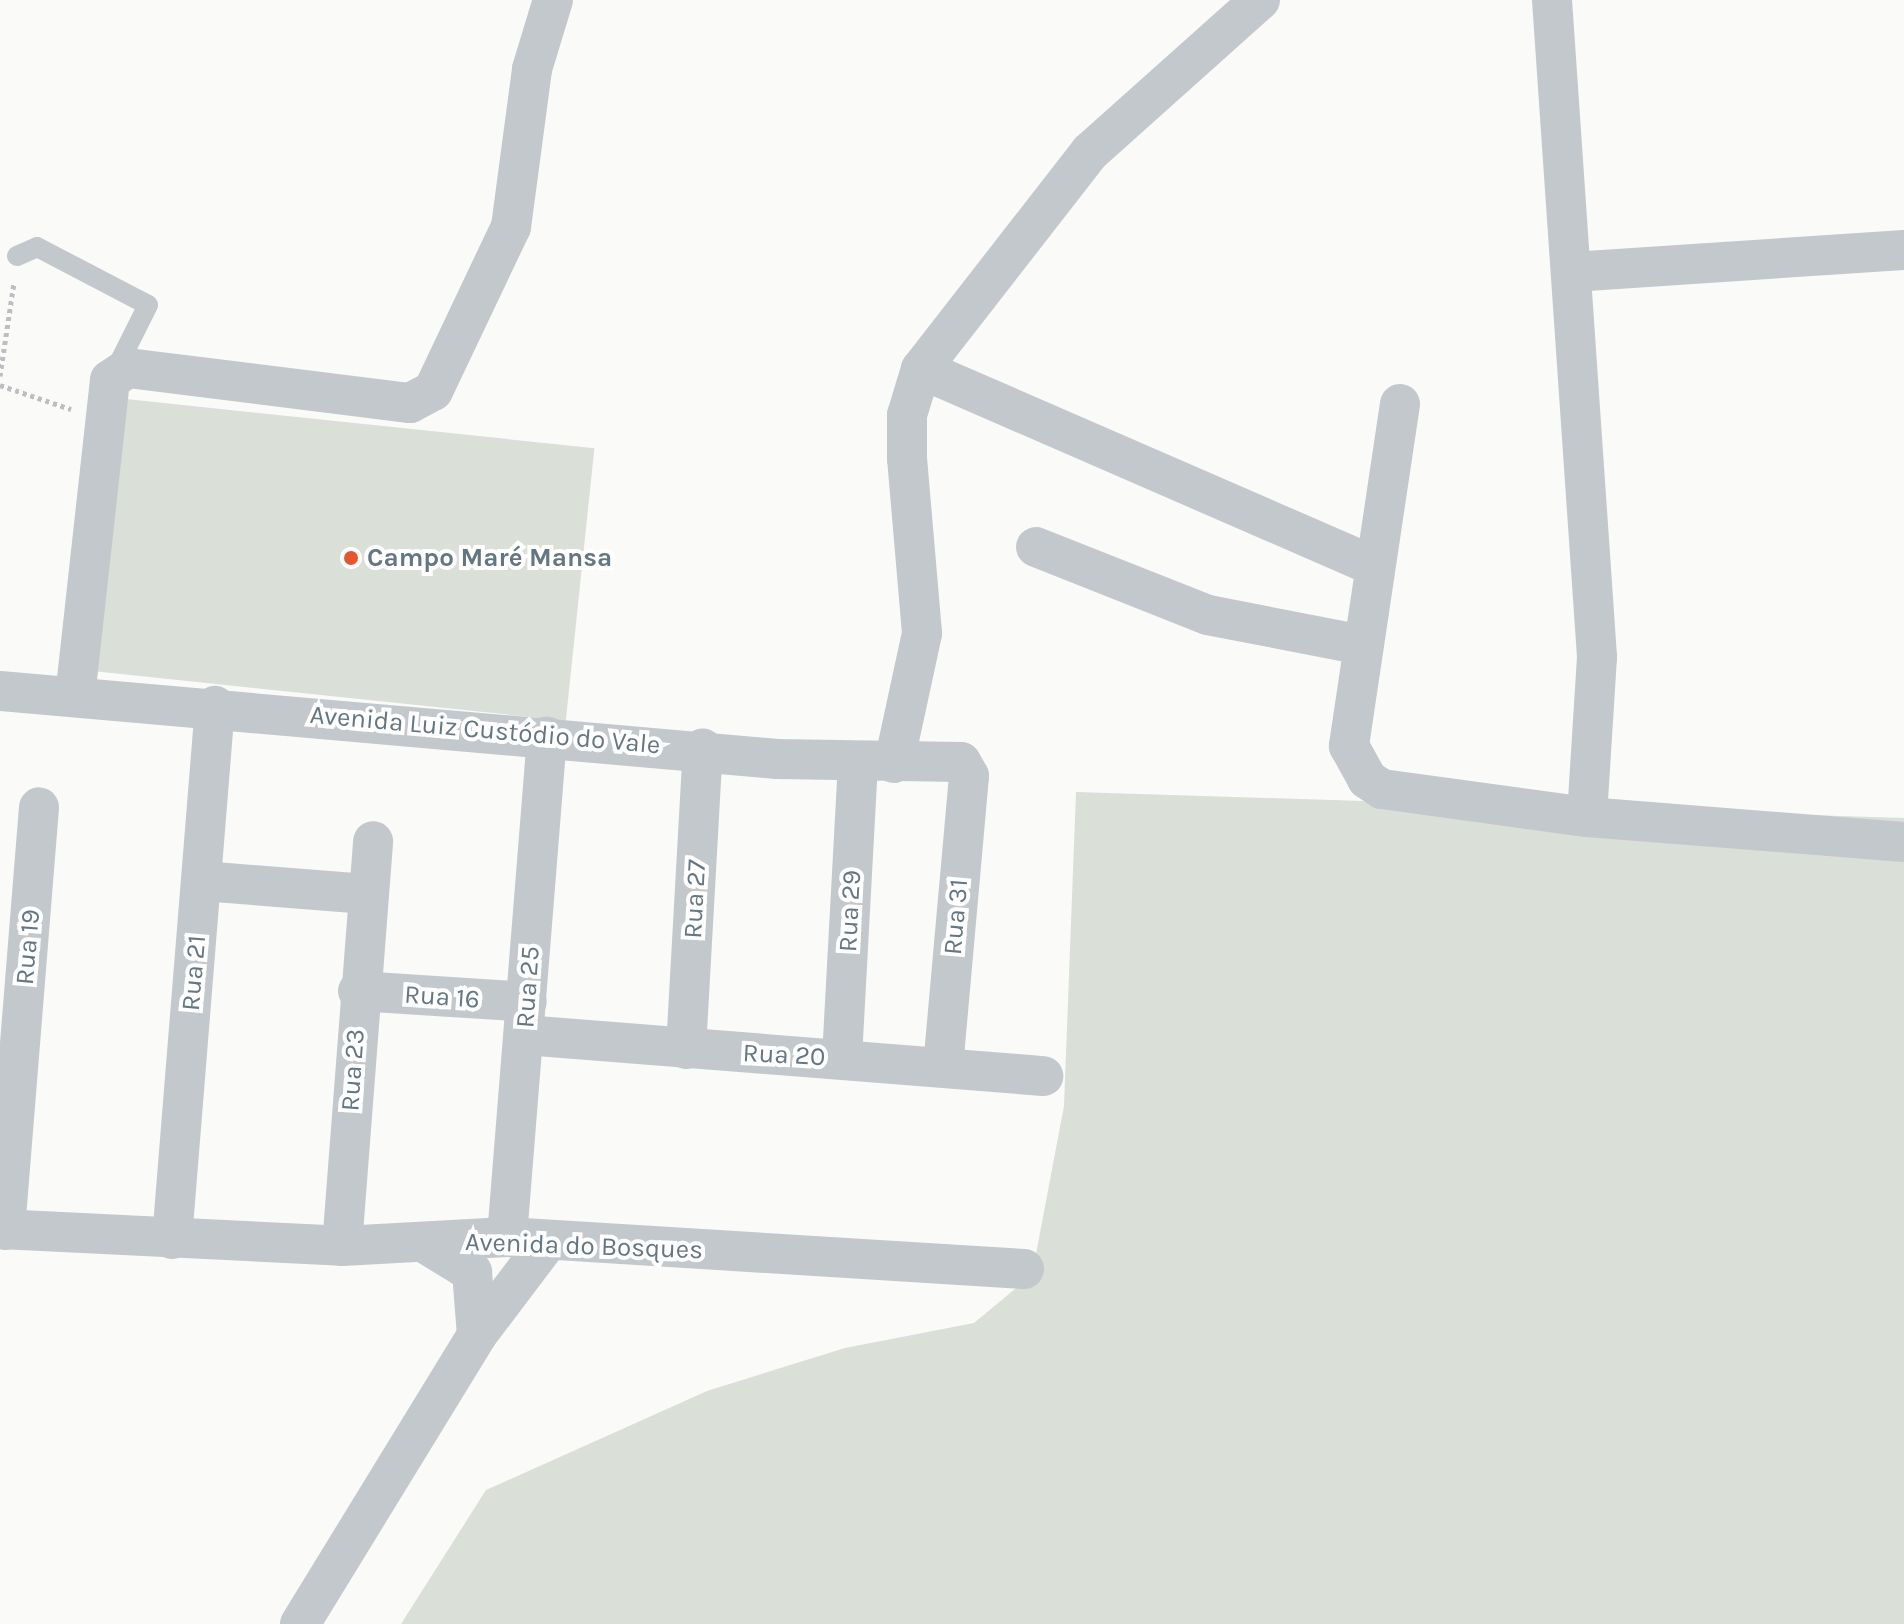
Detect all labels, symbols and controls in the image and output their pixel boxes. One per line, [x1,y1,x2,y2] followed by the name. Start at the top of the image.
[367,542,612,574] place label: Campo Maré Mansa
[342,549,360,567] marker: Campo Maré Mansa
[308,699,662,761] street label: Avenida Luiz Custódio do Vale
[677,859,713,939] street label: Rua 27
[832,869,868,953] street label: Rua 29
[937,878,975,956] street label: Rua 31
[9,908,47,986] street label: Rua 19
[175,934,213,1012] street label: Rua 21
[510,945,546,1029] street label: Rua 25
[403,979,481,1015] street label: Rua 16
[335,1028,371,1112] street label: Rua 23
[742,1037,826,1073] street label: Rua 20
[465,1226,703,1266] street label: Avenida do Bosques

